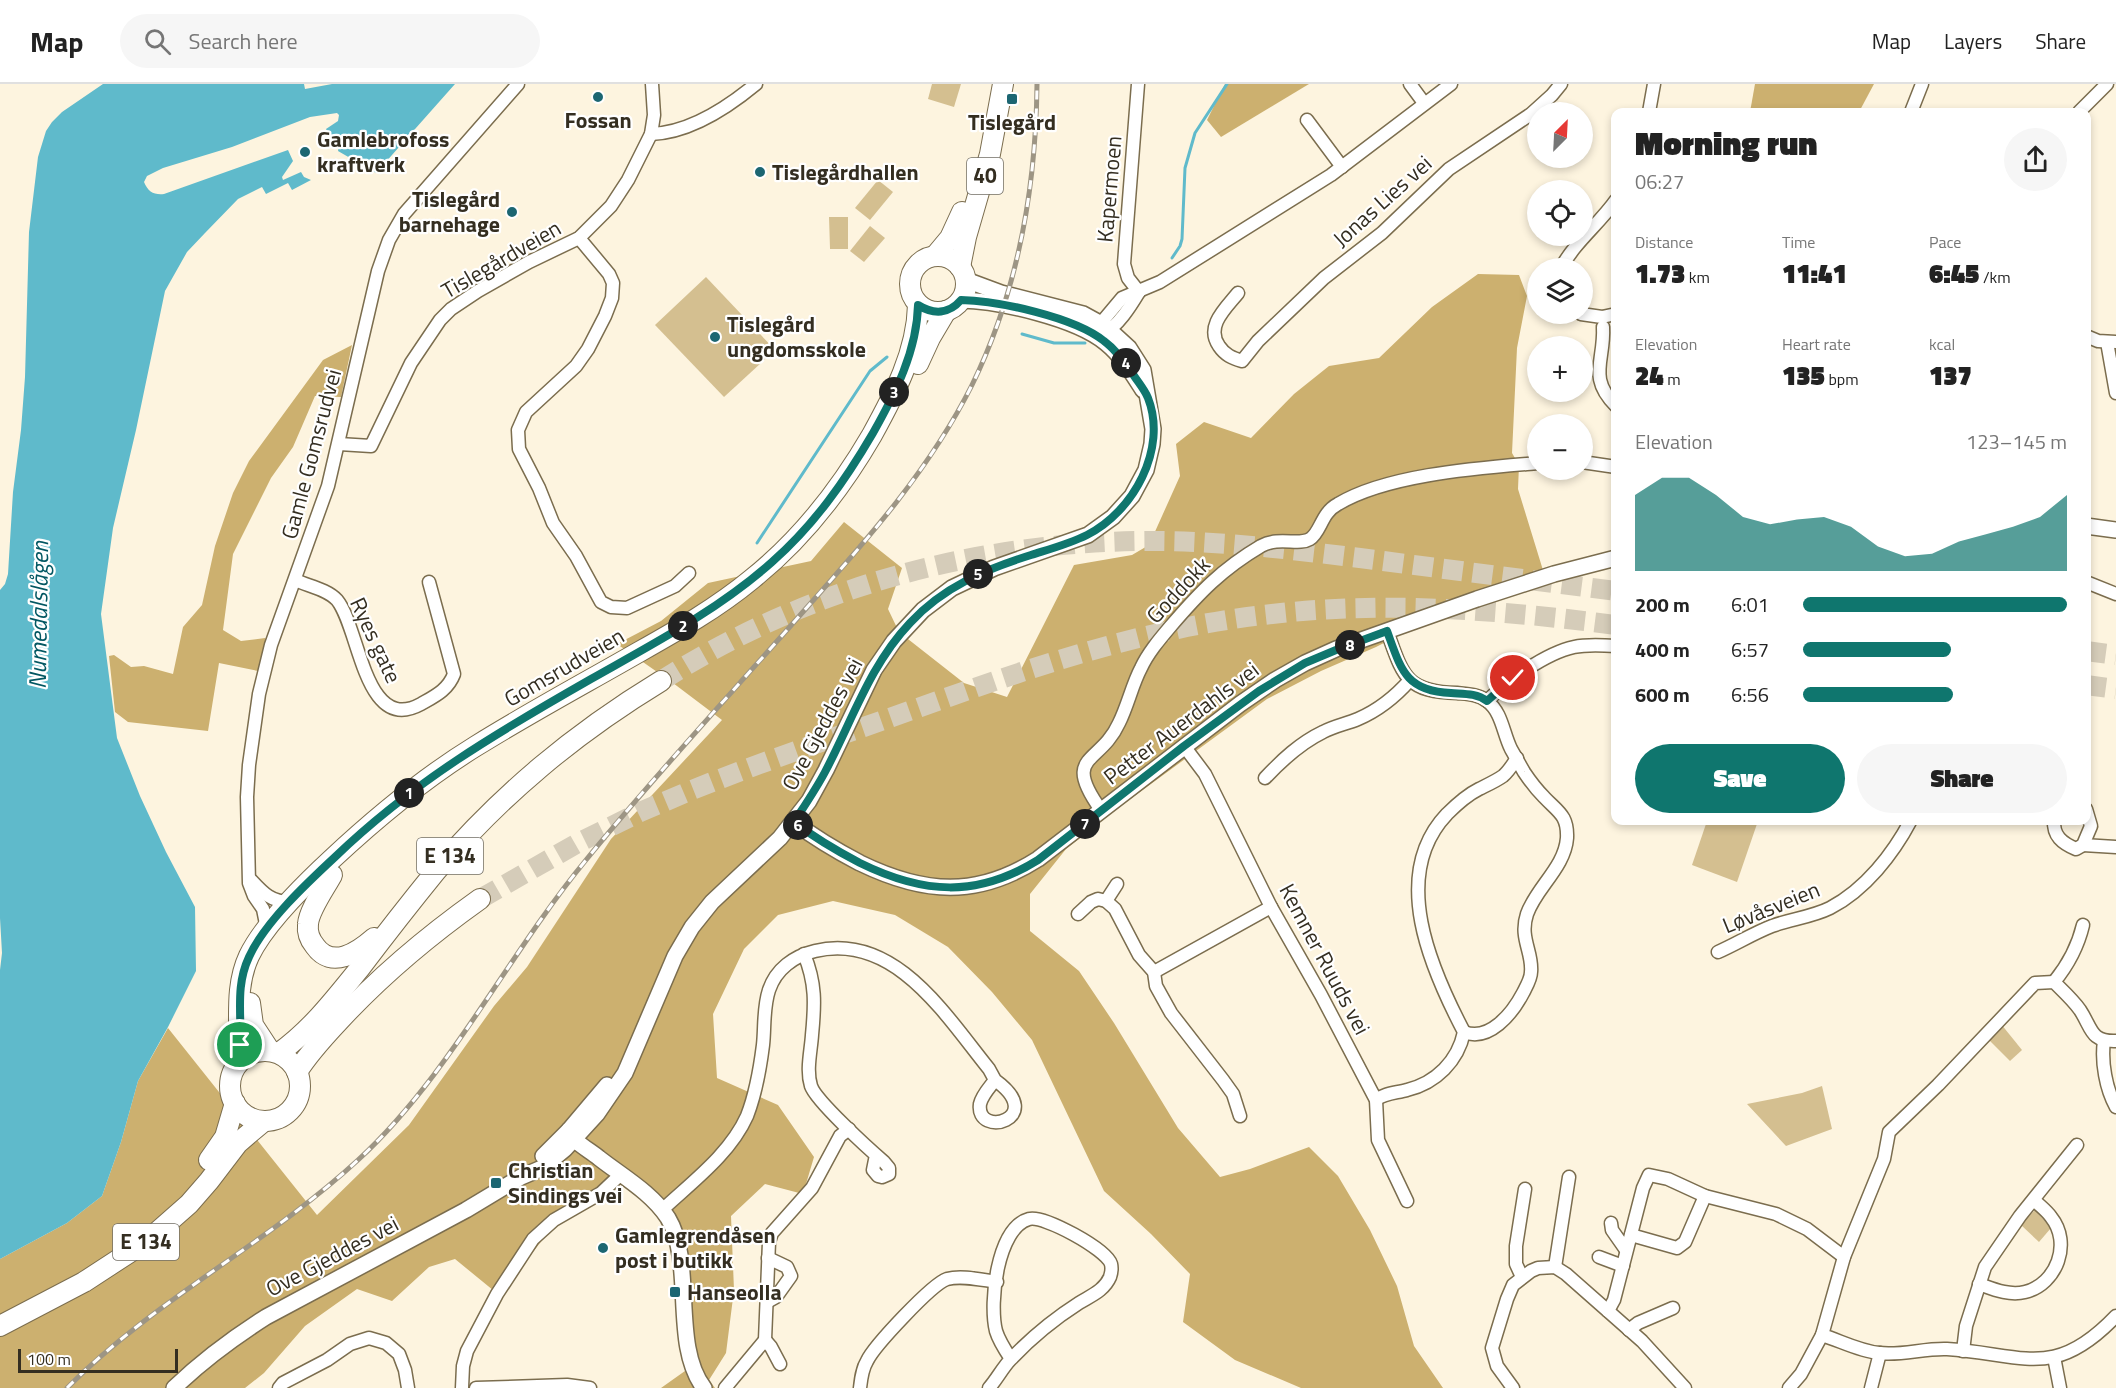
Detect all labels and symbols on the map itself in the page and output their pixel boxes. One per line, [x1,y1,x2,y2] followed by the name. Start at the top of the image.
[591,90,605,104] marker: Fossan
[1005,92,1019,106] marker: Tislegård
[1527,102,1593,168] north arrow
[564,103,632,137] place label: Fossan
[968,105,1056,139] place label: Tislegård
[317,122,449,181] place label: Gamlebrofoss kraftverk
[1087,134,1131,244] street label: Kapermoen
[298,145,312,159] marker: Gamlebrofoss kraftverk
[1325,147,1439,255] street label: Jonas Lies vei
[772,155,919,189] place label: Tislegårdhallen
[967,158,1003,194] road number: 40
[753,165,767,179] marker: Tislegårdhallen
[399,182,500,241] place label: Tislegård barnehage
[505,205,519,219] marker: Tislegård barnehage
[435,211,567,307] street label: Tislegårdveien
[727,307,866,366] place label: Tislegård ungdomsskole
[708,330,722,344] marker: Tislegård ungdomsskole
[1111,348,1141,378] pin: 4
[272,365,350,543] street label: Gamle Gomsrudvei
[879,377,909,407] pin: 3
[19,540,57,689] water label: Numedalslågen
[1138,548,1218,631] street label: Goddokk
[963,559,993,589] pin: 5
[341,591,411,689] street label: Ryes gate
[668,611,698,641] pin: 2
[497,619,631,715] street label: Gomsrudveien
[1335,630,1365,660] pin: 8
[773,652,871,796] street label: Ove Gjeddes vei
[1487,652,1538,703] pin
[1096,653,1266,793] street label: Petter Auerdahls vei
[394,778,424,808] pin: 1
[1070,809,1100,839] pin: 7
[783,810,813,840] pin: 6
[417,838,483,874] road number: E 134
[1717,872,1825,942] street label: Løvåsveien
[1271,877,1379,1041] street label: Kemner Ruuds vei
[214,1019,265,1070] pin
[508,1153,622,1212] place label: Christian Sindings vei
[489,1176,503,1190] marker: Christian Sindings vei
[260,1207,404,1305] street label: Ove Gjeddes vei
[615,1218,776,1277] place label: Gamlegrendåsen post i butikk
[113,1224,179,1260] road number: E 134
[596,1241,610,1255] marker: Gamlegrendåsen post i butikk
[687,1275,782,1309] place label: Hanseolla
[668,1285,682,1299] marker: Hanseolla
[18,1346,178,1374] scale bar

